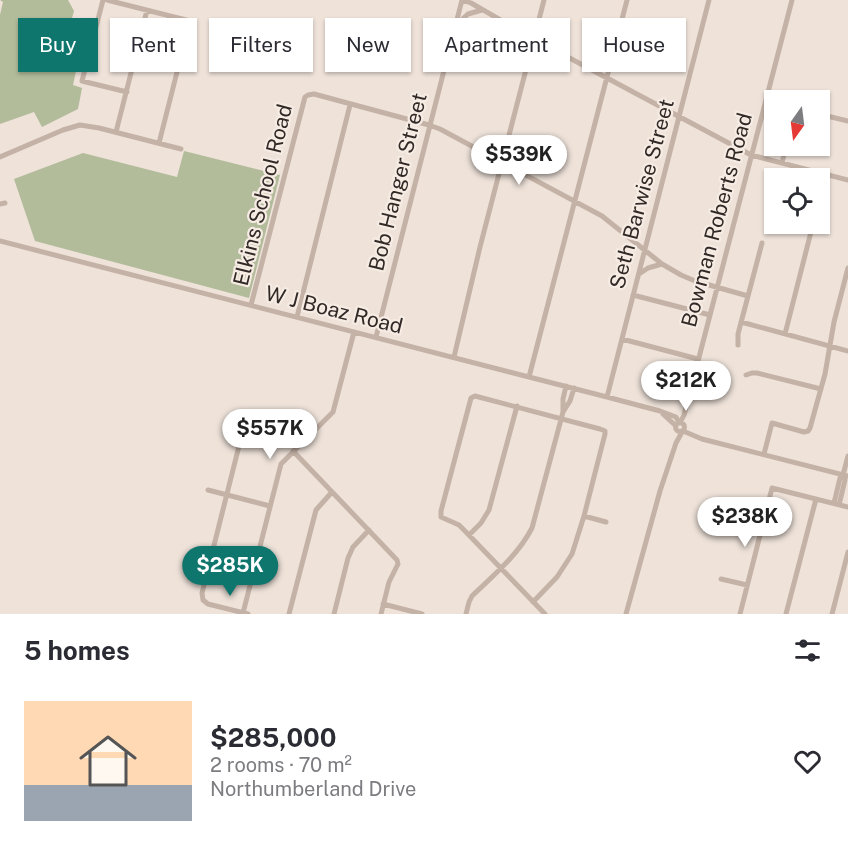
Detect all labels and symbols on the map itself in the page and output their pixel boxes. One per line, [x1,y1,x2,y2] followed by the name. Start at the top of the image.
[363,90,432,273] street label: Bob Hanger Street
[764,90,830,156] north arrow
[604,96,679,292] street label: Seth Barwise Street
[228,102,297,288] street label: Elkins School Road
[676,110,757,330] street label: Bowman Roberts Road
[477,135,561,186] pin: $539K
[263,280,405,339] street label: W J Boaz Road
[644,361,728,412] pin: $212K
[228,409,312,460] pin: $557K
[703,497,787,548] pin: $238K
[188,546,272,597] pin: $285K

